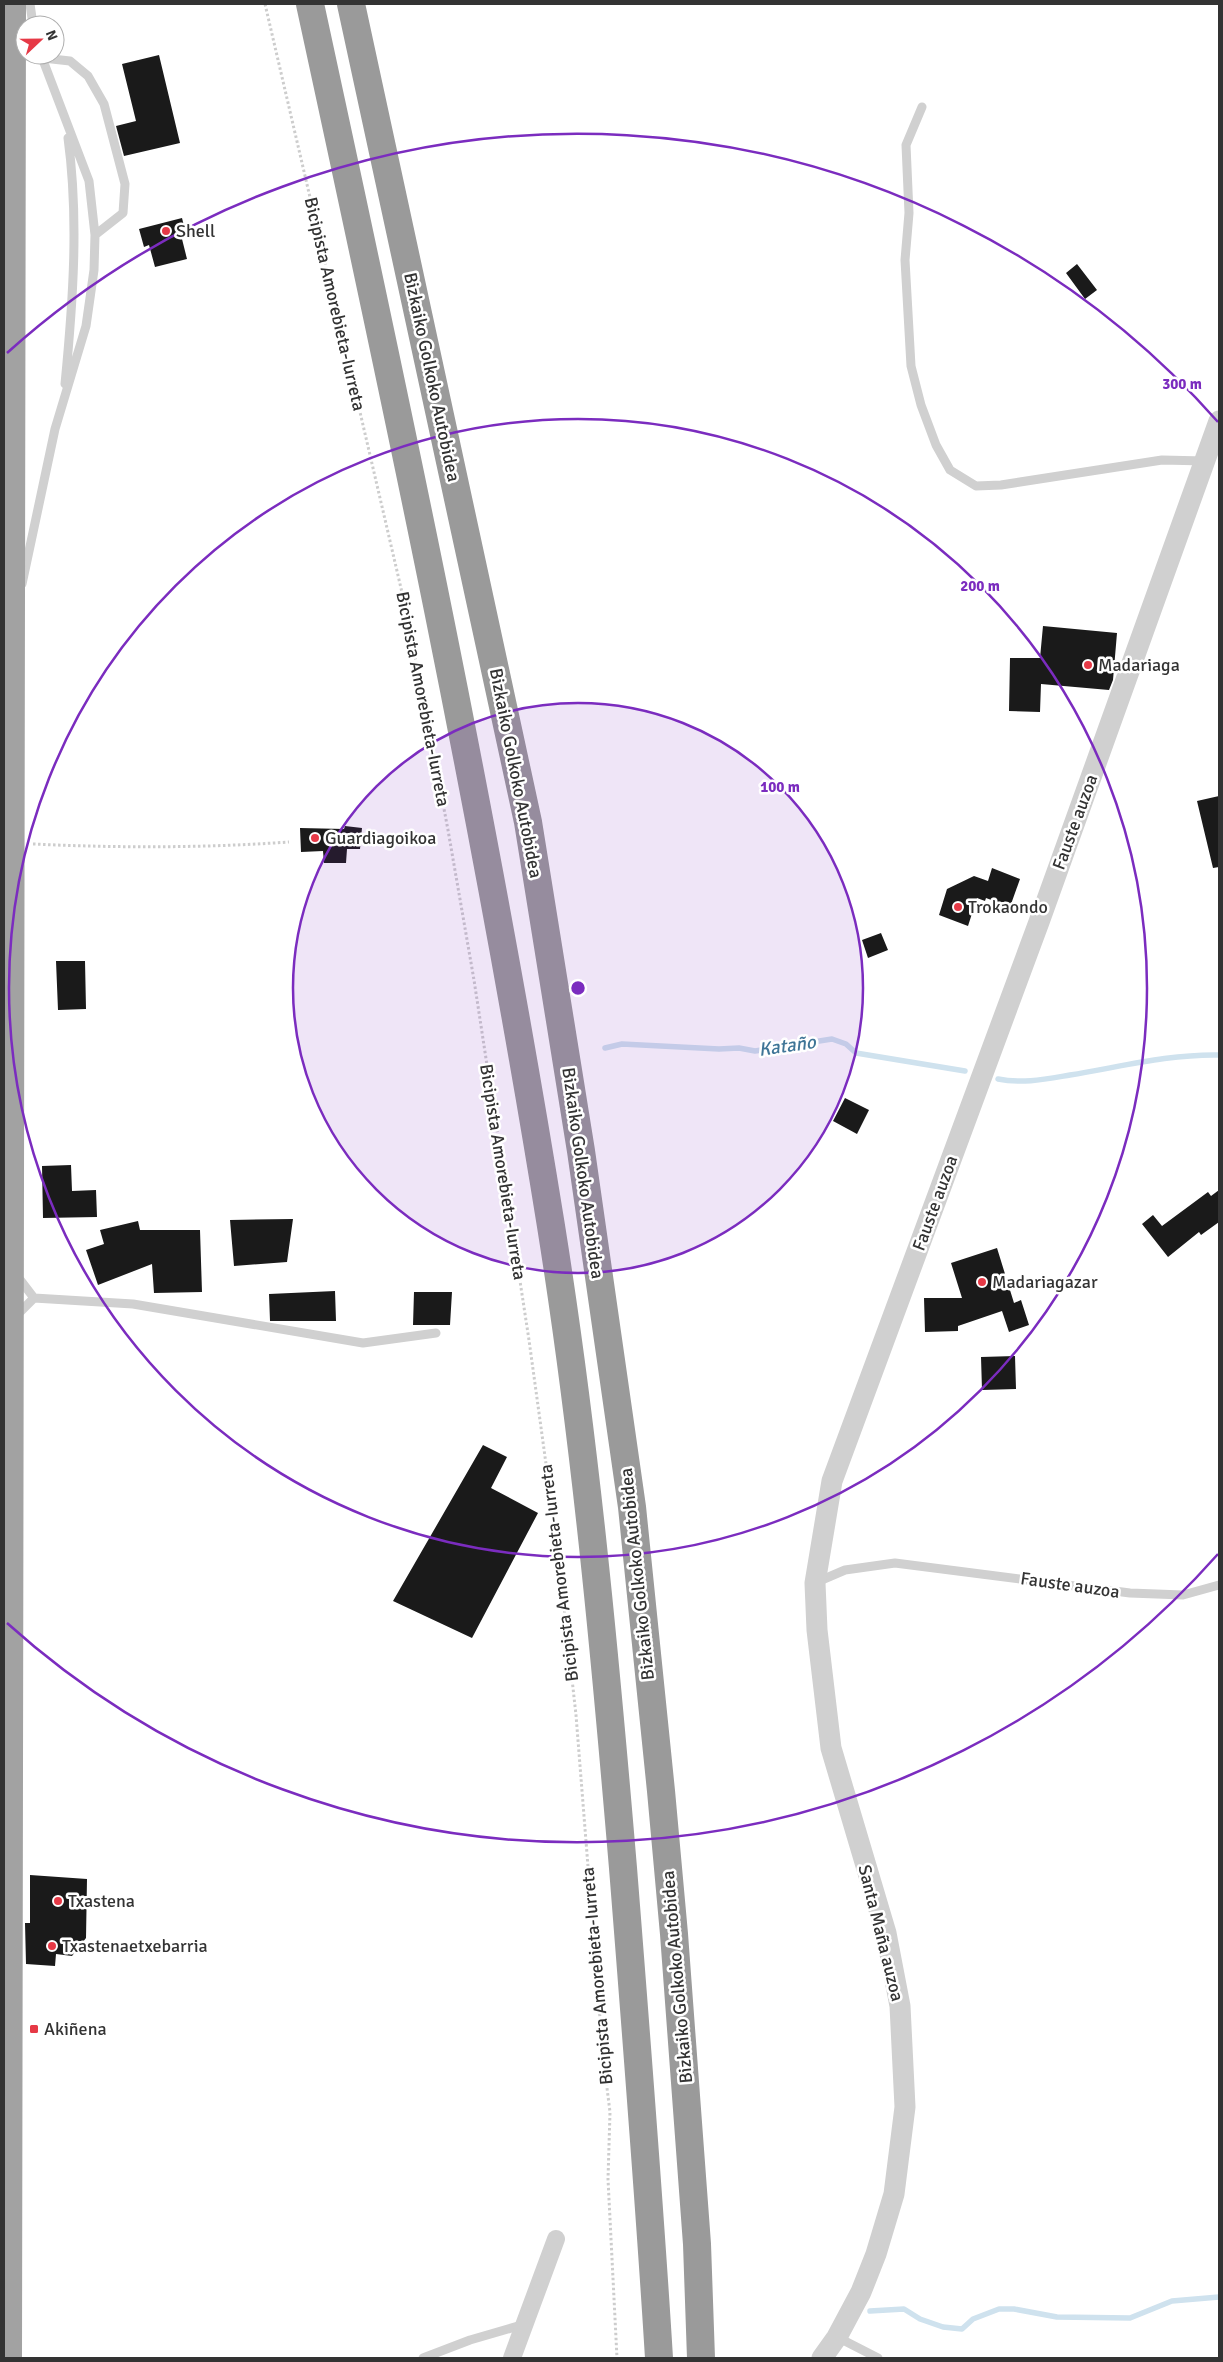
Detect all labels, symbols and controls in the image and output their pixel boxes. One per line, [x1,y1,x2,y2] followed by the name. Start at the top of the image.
[15,15,65,65] north arrow
[42,28,61,43] text: N
[300,195,370,413] street label: Bicipista Amorebieta-Iurreta
[176,220,215,242] place label: Shell
[160,225,172,237] marker: Shell
[399,270,465,484] street label: Bizkaiko Golkoko Autobidea
[1162,375,1202,393] text: 300 m
[960,577,1000,595] text: 200 m
[391,590,455,808] street label: Bicipista Amorebieta-Iurreta
[1098,654,1180,676] place label: Madariaga
[1082,659,1094,671] marker: Madariaga
[485,666,547,880] street label: Bizkaiko Golkoko Autobidea
[1048,771,1102,873] street label: Fauste auzoa
[760,778,800,796] text: 100 m
[325,827,436,849] place label: Guardiagoikoa
[309,832,321,844] marker: Guardiagoikoa
[968,896,1048,918] place label: Trokaondo
[952,901,964,913] marker: Trokaondo
[569,979,587,997] centre of rings
[757,1030,818,1062] water label: Kataño
[475,1062,531,1282] street label: Bicipista Amorebieta-Iurreta
[557,1066,609,1280] street label: Bizkaiko Golkoko Autobidea
[908,1152,962,1254] street label: Fauste auzoa
[992,1271,1098,1293] place label: Madariagazar
[976,1276,988,1288] marker: Madariagazar
[535,1463,583,1683] street label: Bicipista Amorebieta-Iurreta
[615,1467,659,1681] street label: Bizkaiko Golkoko Autobidea
[1019,1567,1121,1603] street label: Fauste auzoa
[853,1862,909,2004] street label: Santa Maña auzoa
[577,1866,617,2086] street label: Bicipista Amorebieta-Iurreta
[657,1870,697,2084] street label: Bizkaiko Golkoko Autobidea
[68,1890,135,1912] place label: Txastena
[52,1895,64,1907] marker: Txastena
[62,1935,208,1957] place label: Txastenaetxebarria
[46,1940,58,1952] marker: Txastenaetxebarria
[44,2018,107,2040] place label: Akiñena
[28,2023,40,2035] marker: Akiñena

